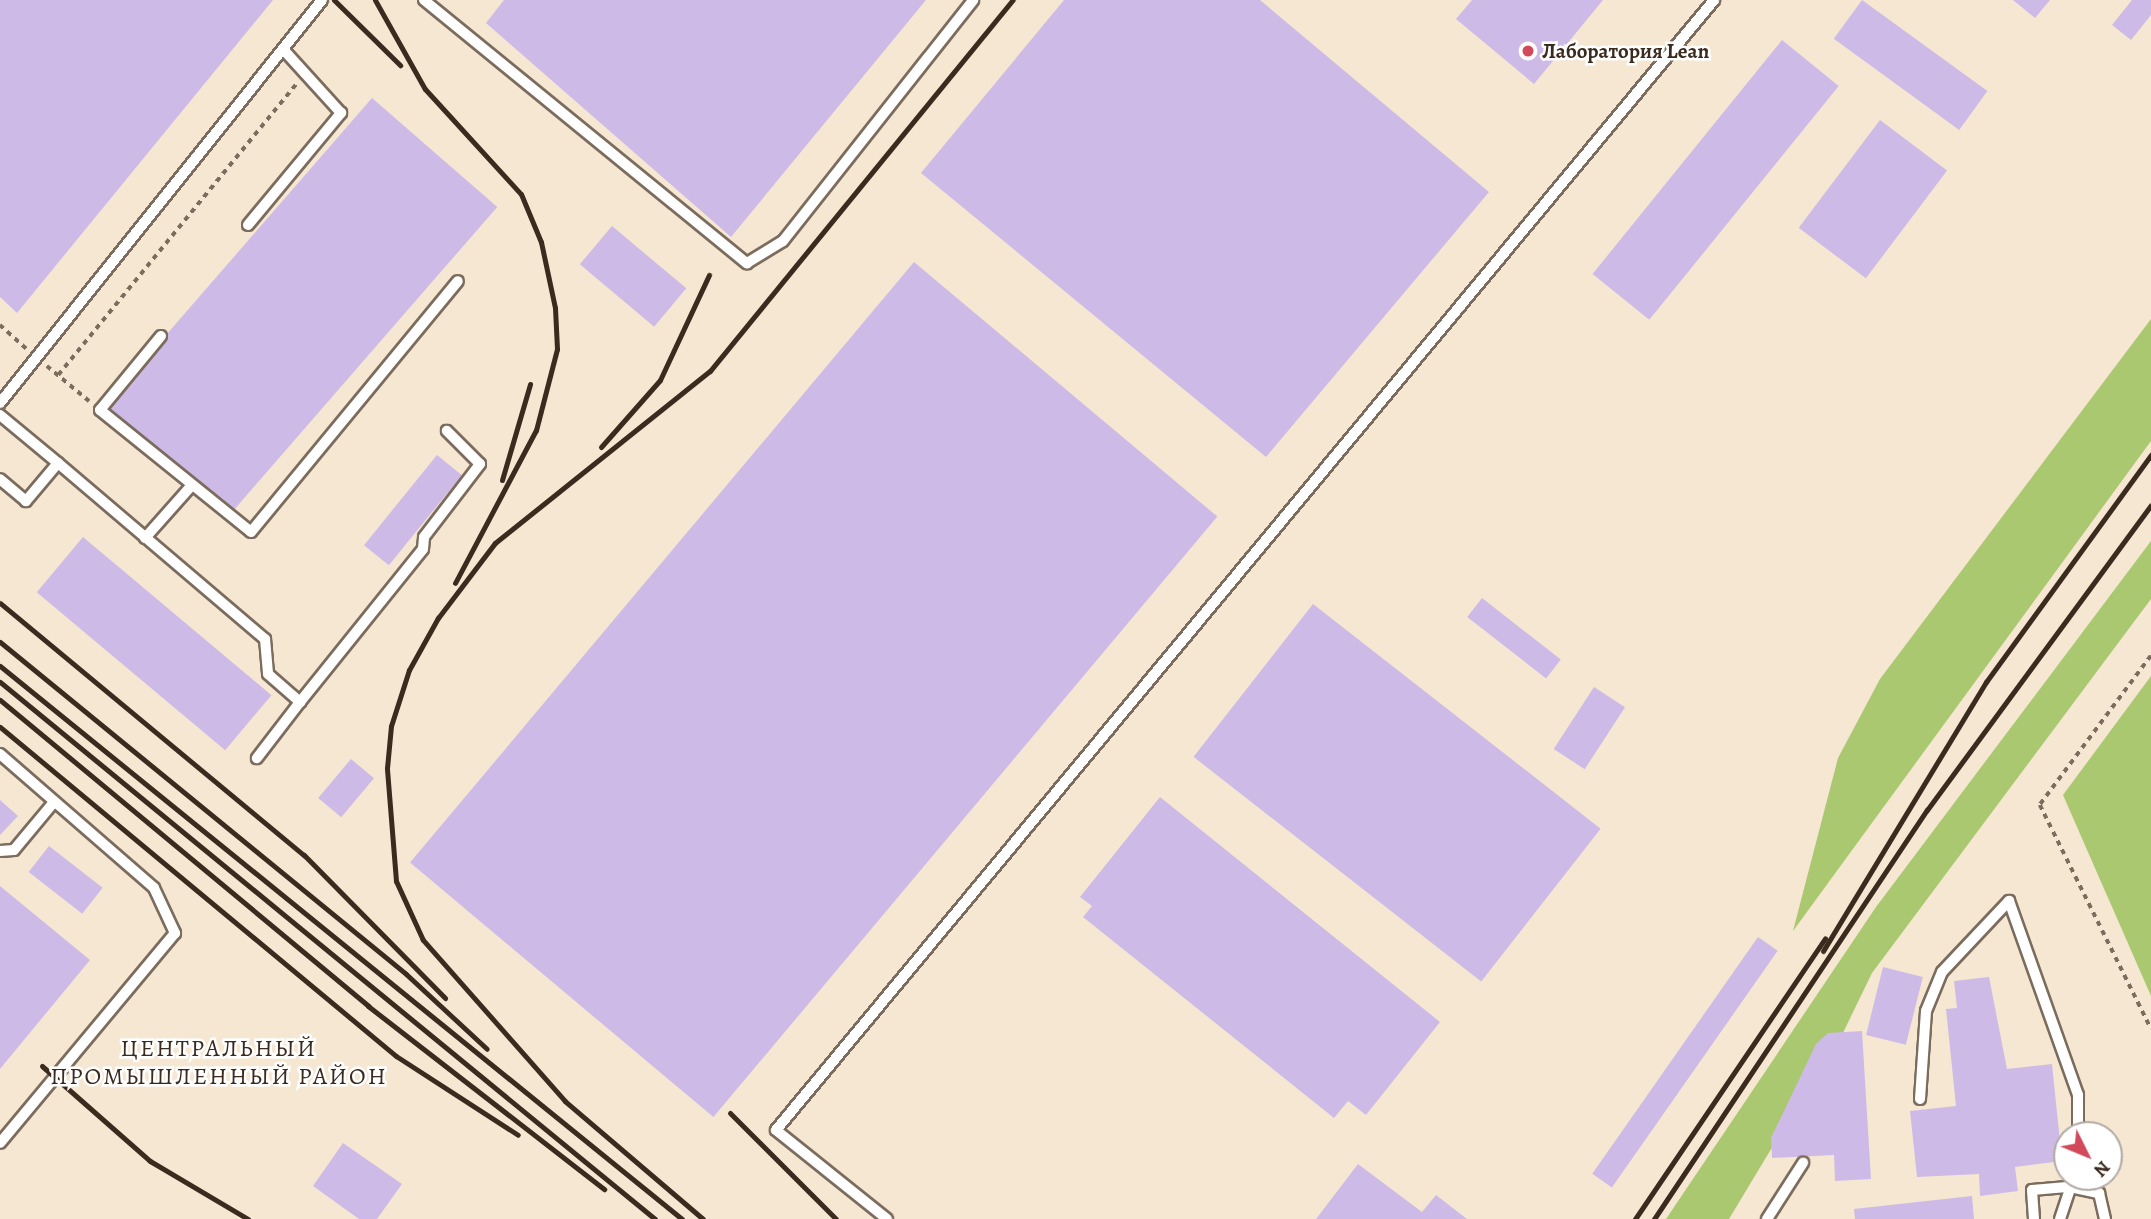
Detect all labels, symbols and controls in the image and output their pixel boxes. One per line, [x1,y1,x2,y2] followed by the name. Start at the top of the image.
[1542,38,1709,64] place label: Лаборатория Lean
[1520,43,1536,59] marker: Лаборатория Lean
[53,1035,385,1091] district label: ЦЕНТРАЛЬНЫЙ ПРОМЫШЛЕННЫЙ РАЙОН
[2053,1121,2123,1191] north arrow
[2088,1155,2116,1183] text: N

